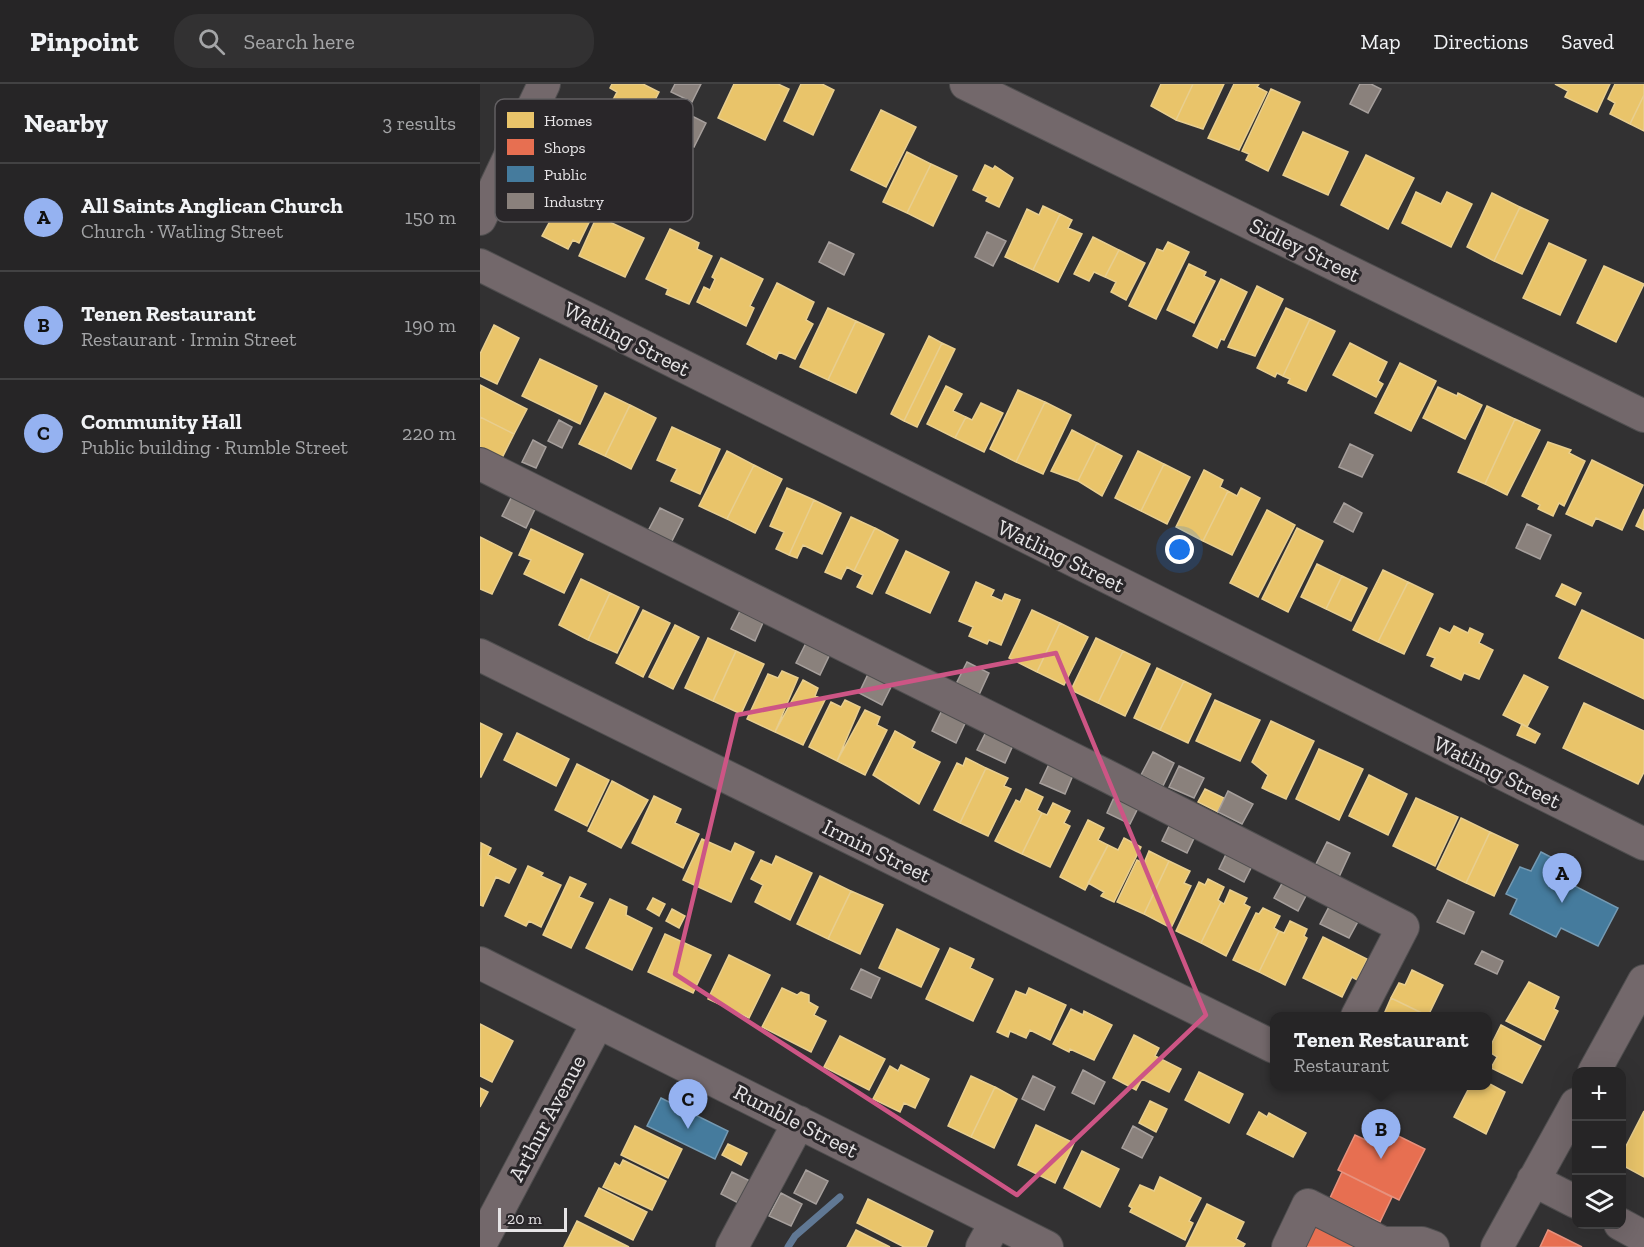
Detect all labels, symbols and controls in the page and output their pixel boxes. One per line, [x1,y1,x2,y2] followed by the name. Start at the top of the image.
[174,14,594,68] search box
[30,25,138,58] text: Pinpoint
[195,25,228,58] icon: search
[243,28,355,55] text: Search here
[1361,29,1401,54] text: Map
[1434,29,1528,54] text: Directions
[1561,29,1614,54] text: Saved
[495,99,693,222] legend
[24,107,108,139] text: Nearby
[382,111,456,135] text: 3 results
[544,111,592,130] text: Homes
[544,138,586,157] text: Shops
[544,165,587,184] text: Public
[81,192,343,219] text: All Saints Anglican Church
[544,192,605,211] text: Industry
[37,205,50,229] text: A
[405,205,456,229] text: 150 m
[1245,212,1365,289] street label: Sidley Street
[81,219,283,243] text: Church · Watling Street
[559,296,695,383] street label: Watling Street
[81,300,256,327] text: Tenen Restaurant
[37,313,50,337] text: B
[404,313,456,337] text: 190 m
[81,327,296,351] text: Restaurant · Irmin Street
[81,408,242,435] text: Community Hall
[37,421,50,445] text: C
[402,421,456,445] text: 220 m
[81,435,348,459] text: Public building · Rumble Street
[993,514,1130,599] street label: Watling Street
[1165,535,1194,564] your location
[1429,730,1566,815] street label: Watling Street
[818,813,936,889] street label: Irmin Street
[1542,854,1582,903] pin: A
[1270,1012,1492,1090] popup
[1294,1026,1468,1053] text: Tenen Restaurant
[502,1050,592,1186] street label: Arthur Avenue
[1294,1053,1389,1077] text: Restaurant
[1572,1067,1626,1229] map controls
[1572,1067,1626,1121] button: +
[729,1078,863,1164] street label: Rumble Street
[668,1080,708,1129] pin: C
[1362,1110,1400,1159] pin: B
[1572,1121,1626,1175] button: −
[1572,1175,1626,1229] button: layers
[498,1205,567,1232] scale bar
[507,1209,542,1228] text: 20 m

